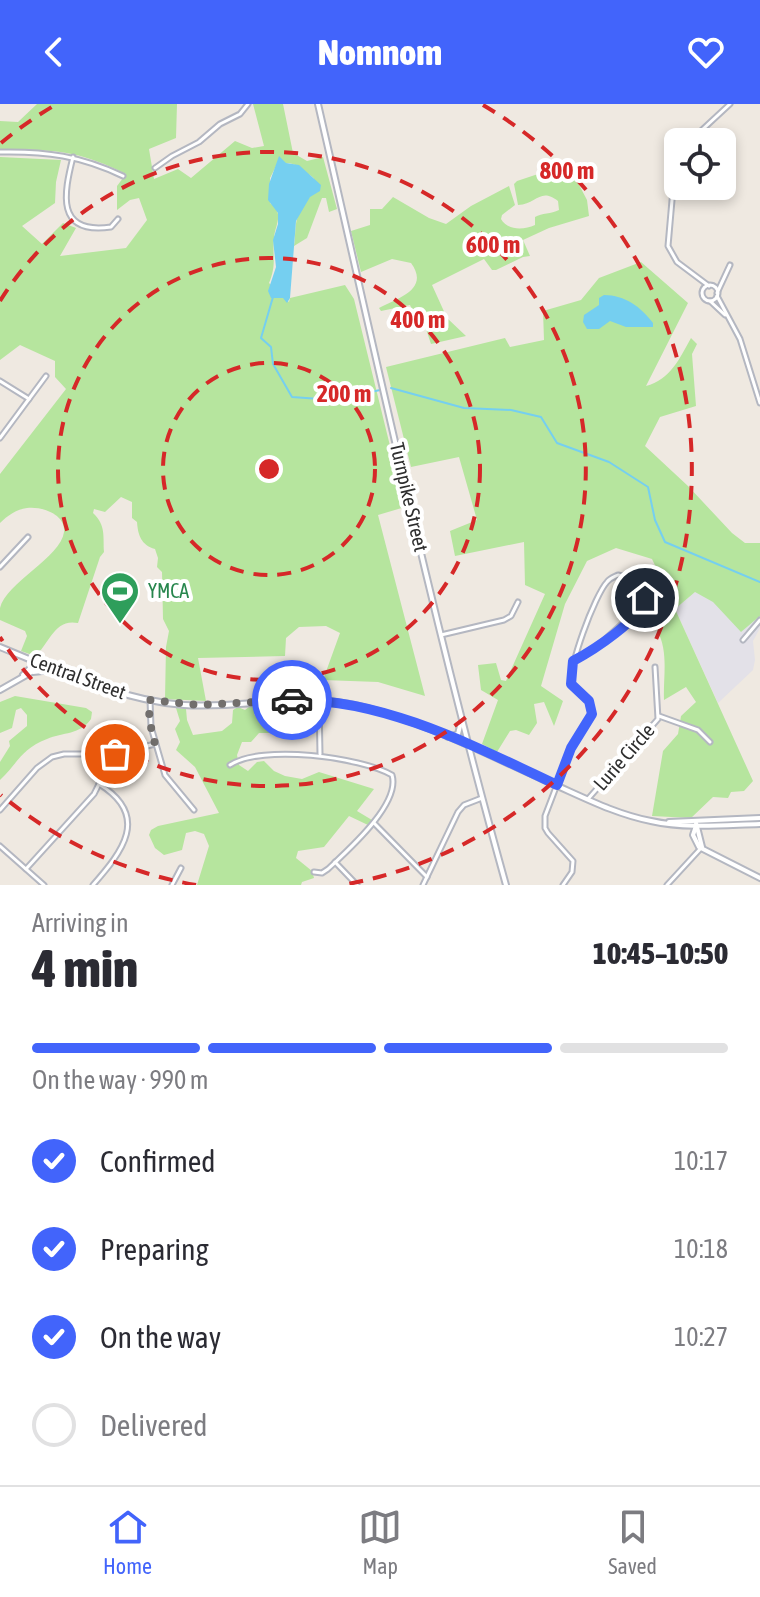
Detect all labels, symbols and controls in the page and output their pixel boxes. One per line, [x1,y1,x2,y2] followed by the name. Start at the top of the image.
[32,30,76,74] icon: back
[684,30,728,74] icon: heart
[318,31,442,73] text: Nomnom
[664,128,736,200] map controls
[664,128,736,200] button: locate
[540,157,594,184] text: 800 m
[466,231,520,258] text: 600 m
[390,306,445,333] text: 400 m
[317,380,371,407] text: 200 m
[386,440,433,554] street label: Turnpike Street
[255,455,283,483] centre of rings
[611,564,679,632] pin
[99,570,141,625] sports icon: YMCA
[623,576,667,620] icon: home
[148,579,189,602] place label: YMCA
[27,648,129,704] street label: Central Street
[252,660,332,740] courier
[270,678,314,722] icon: car
[588,719,659,795] street label: Lurie Circle
[81,720,149,788] pin
[93,732,137,776] icon: bag
[32,908,129,938] text: Arriving in
[593,936,728,970] text: 10:45–10:50
[32,938,138,998] text: 4 min
[32,1065,209,1095] text: On the way · 990 m
[32,1139,76,1183] icon: check
[100,1144,215,1178] text: Confirmed
[674,1146,728,1176] text: 10:17
[32,1227,76,1271] icon: check
[100,1232,209,1266] text: Preparing
[674,1234,728,1264] text: 10:18
[32,1315,76,1359] icon: check
[100,1320,221,1354] text: On the way
[674,1322,728,1352] text: 10:27
[100,1408,208,1442] text: Delivered
[103,1505,152,1579] tab: Home
[358,1505,402,1579] tab: Map
[608,1505,657,1579] tab: Saved

